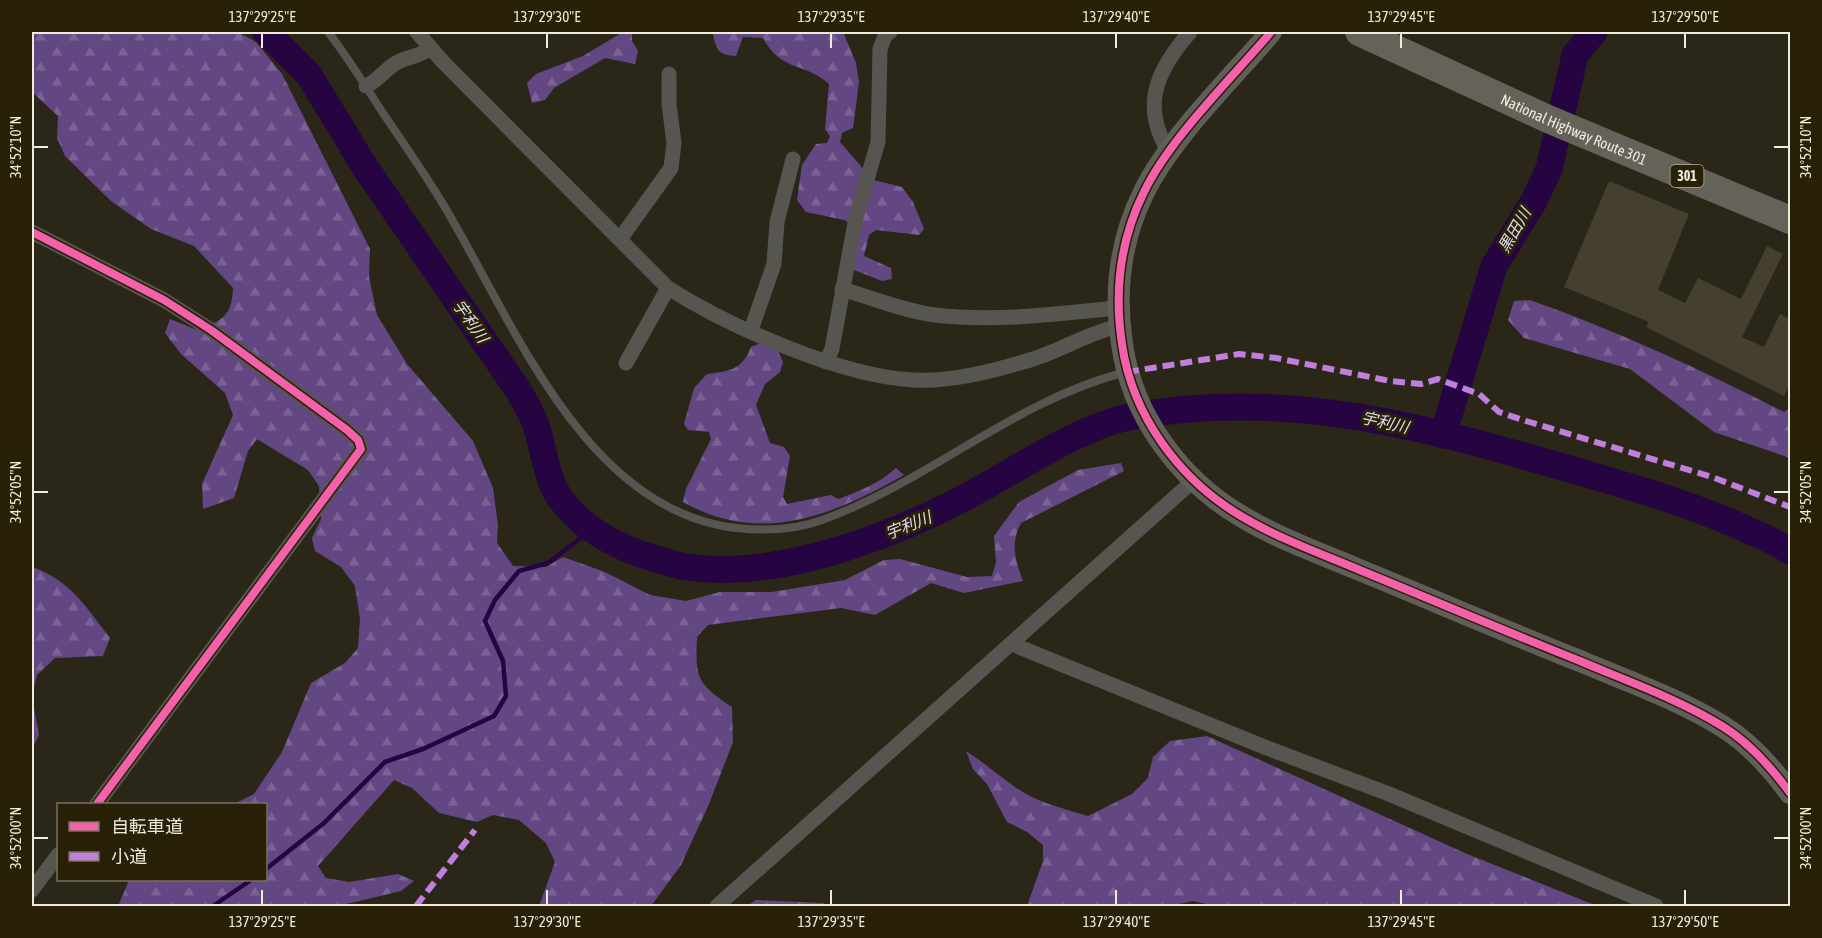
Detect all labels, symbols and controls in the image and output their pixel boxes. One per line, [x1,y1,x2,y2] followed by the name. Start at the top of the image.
[228,8,296,25] text: 137°29'25"E
[513,8,581,25] text: 137°29'30"E
[797,8,865,25] text: 137°29'35"E
[1082,8,1150,25] text: 137°29'40"E
[1367,8,1435,25] text: 137°29'45"E
[1651,8,1719,25] text: 137°29'50"E
[1499,90,1650,168] street label: National Highway Route 301
[7,116,24,178] text: 34°52'10"N
[1797,116,1814,178] text: 34°52'10"N
[1670,165,1704,187] road number: 301
[1494,203,1535,255] water label: 黒田川
[450,296,493,347] water label: 宇利川
[1360,408,1412,437] water label: 宇利川
[7,461,24,523] text: 34°52'05"N
[1797,461,1814,523] text: 34°52'05"N
[882,507,935,542] water label: 宇利川
[57,803,267,881] legend
[7,807,24,869] text: 34°52'00"N
[1797,807,1814,869] text: 34°52'00"N
[111,816,183,837] text: 自転車道
[111,846,147,867] text: 小道
[228,913,296,930] text: 137°29'25"E
[513,913,581,930] text: 137°29'30"E
[797,913,865,930] text: 137°29'35"E
[1082,913,1150,930] text: 137°29'40"E
[1367,913,1435,930] text: 137°29'45"E
[1651,913,1719,930] text: 137°29'50"E

